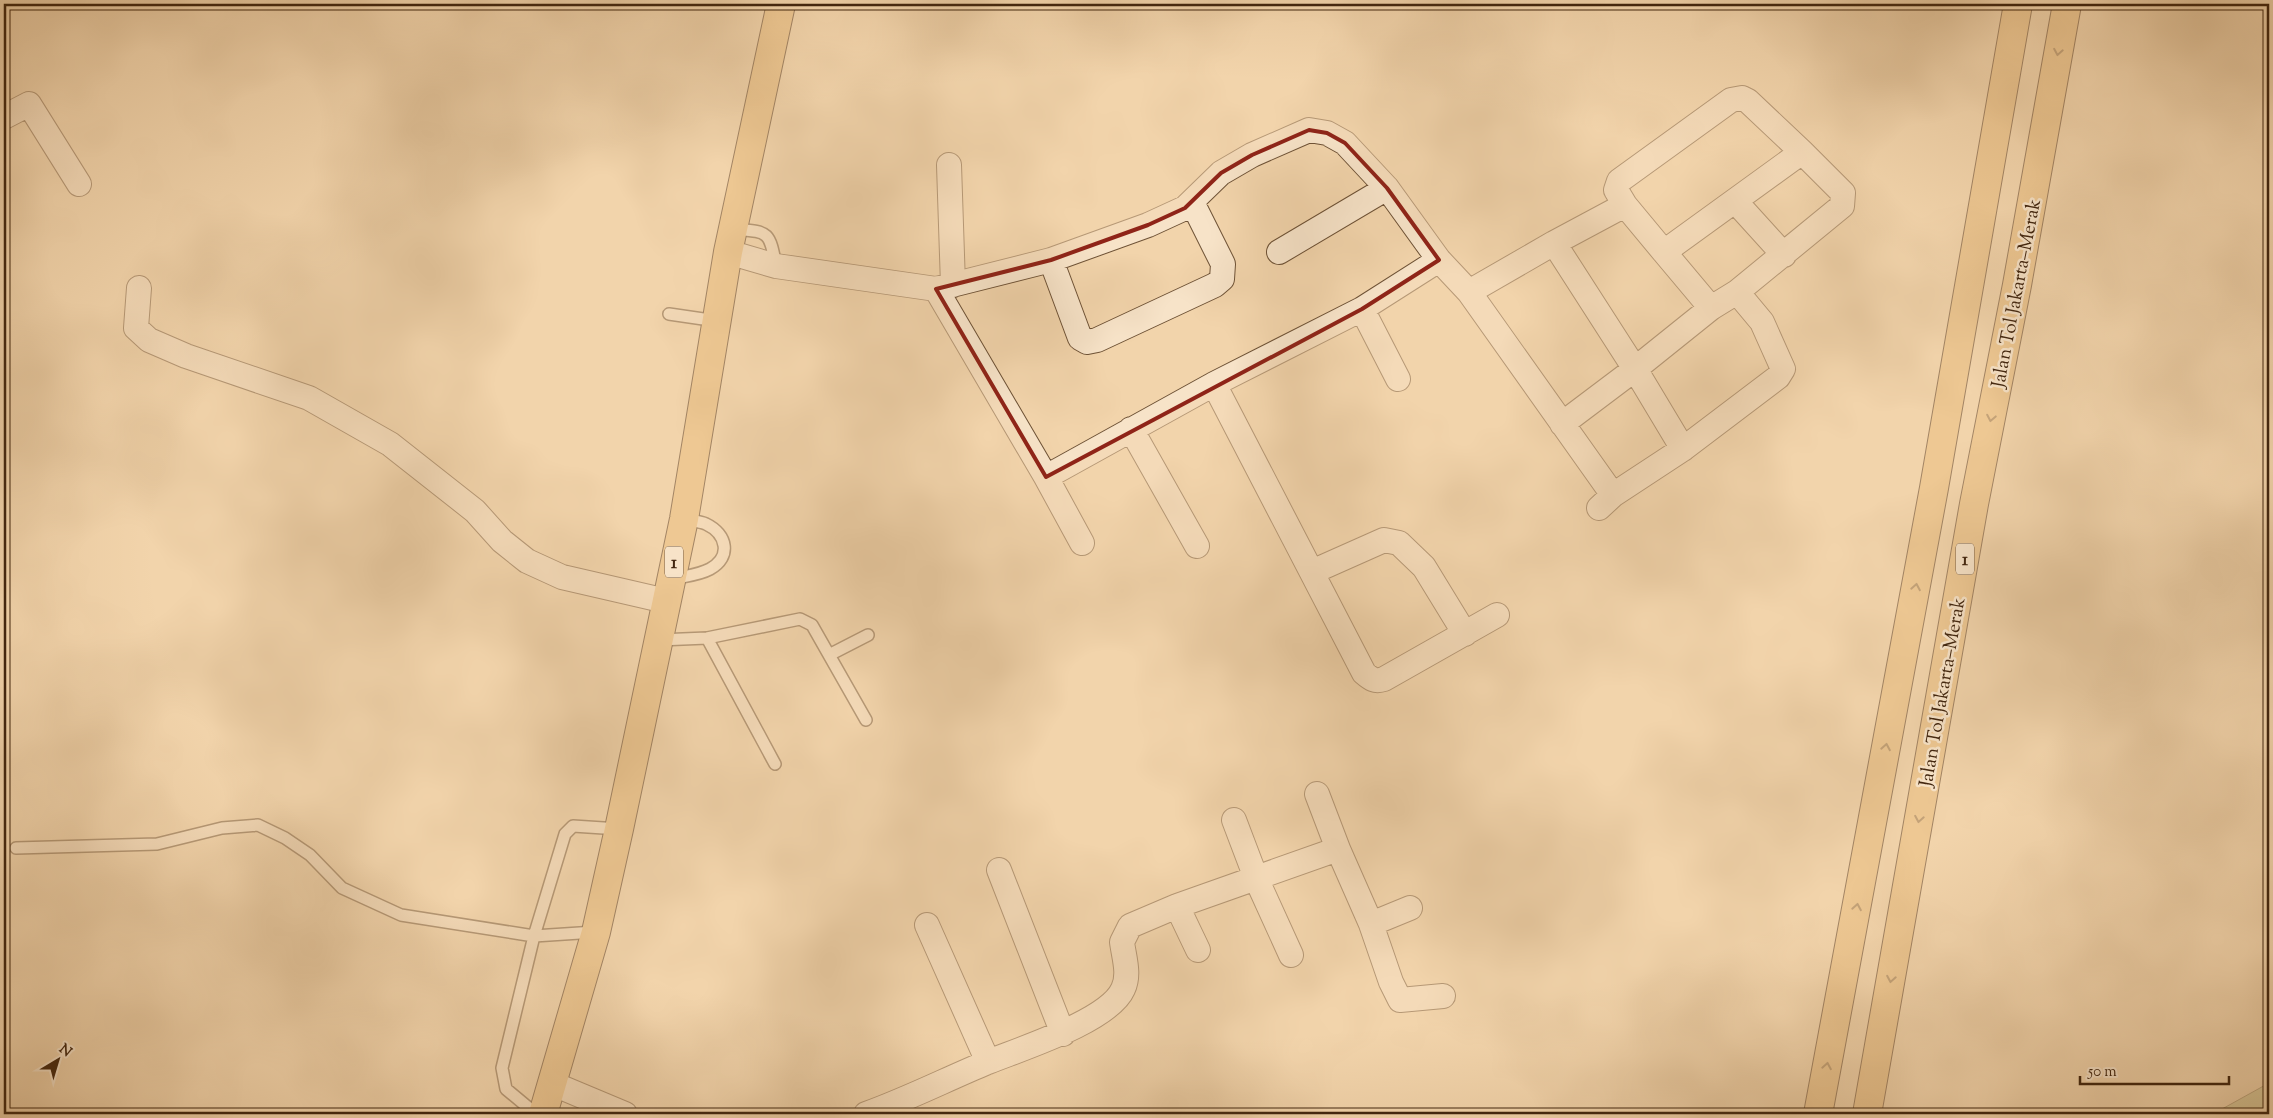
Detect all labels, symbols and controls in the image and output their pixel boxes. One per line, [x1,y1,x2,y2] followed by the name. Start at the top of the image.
[2054,47,2064,56] one-way arrow
[1986,196,2049,391] street label: Jalan Tol Jakarta–Merak
[1987,414,1997,423] one-way arrow
[1956,544,1974,574] road number: 1
[665,546,683,578] road number: 1
[1910,583,1920,591] one-way arrow
[1913,595,1974,790] street label: Jalan Tol Jakarta–Merak
[1881,742,1891,751] one-way arrow
[1914,815,1924,824] one-way arrow
[1851,902,1861,911] one-way arrow
[1886,975,1896,984] one-way arrow
[32,1036,82,1086] north arrow
[54,1040,75,1063] text: N
[2080,1053,2229,1085] scale bar
[1822,1062,1832,1071] one-way arrow
[2087,1062,2117,1083] text: 50 m

